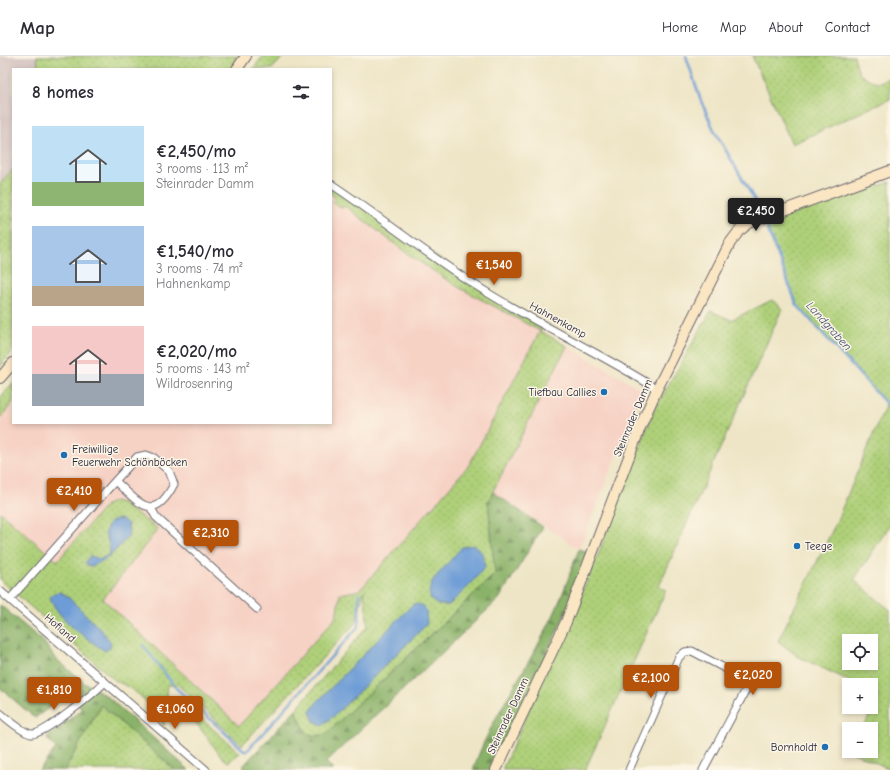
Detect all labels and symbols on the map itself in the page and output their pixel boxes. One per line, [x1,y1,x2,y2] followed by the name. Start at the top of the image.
[723,198,789,232] pin: €2,450
[461,252,527,286] pin: €1,540
[527,299,589,341] street label: Hahnenkamp
[803,299,855,354] water label: Landgraben
[611,377,655,459] street label: Steinrader Damm
[528,386,596,399] place label: Tiefbau Callies
[599,387,609,397] marker: Tiefbau Callies
[72,443,187,469] place label: Freiwillige Feuerwehr Schönböcken
[59,450,69,460] marker: Freiwillige Feuerwehr Schönböcken
[41,478,107,512] pin: €2,410
[178,520,244,554] pin: €2,310
[805,540,833,553] place label: Teege
[792,541,802,551] marker: Teege
[42,611,78,645] street label: Hofland
[720,662,786,696] pin: €2,020
[618,665,684,699] pin: €2,100
[485,676,531,756] street label: Steinrader Damm
[21,677,87,711] pin: €1,810
[142,696,208,730] pin: €1,060
[771,741,818,754] place label: Bornholdt
[820,742,830,752] marker: Bornholdt

